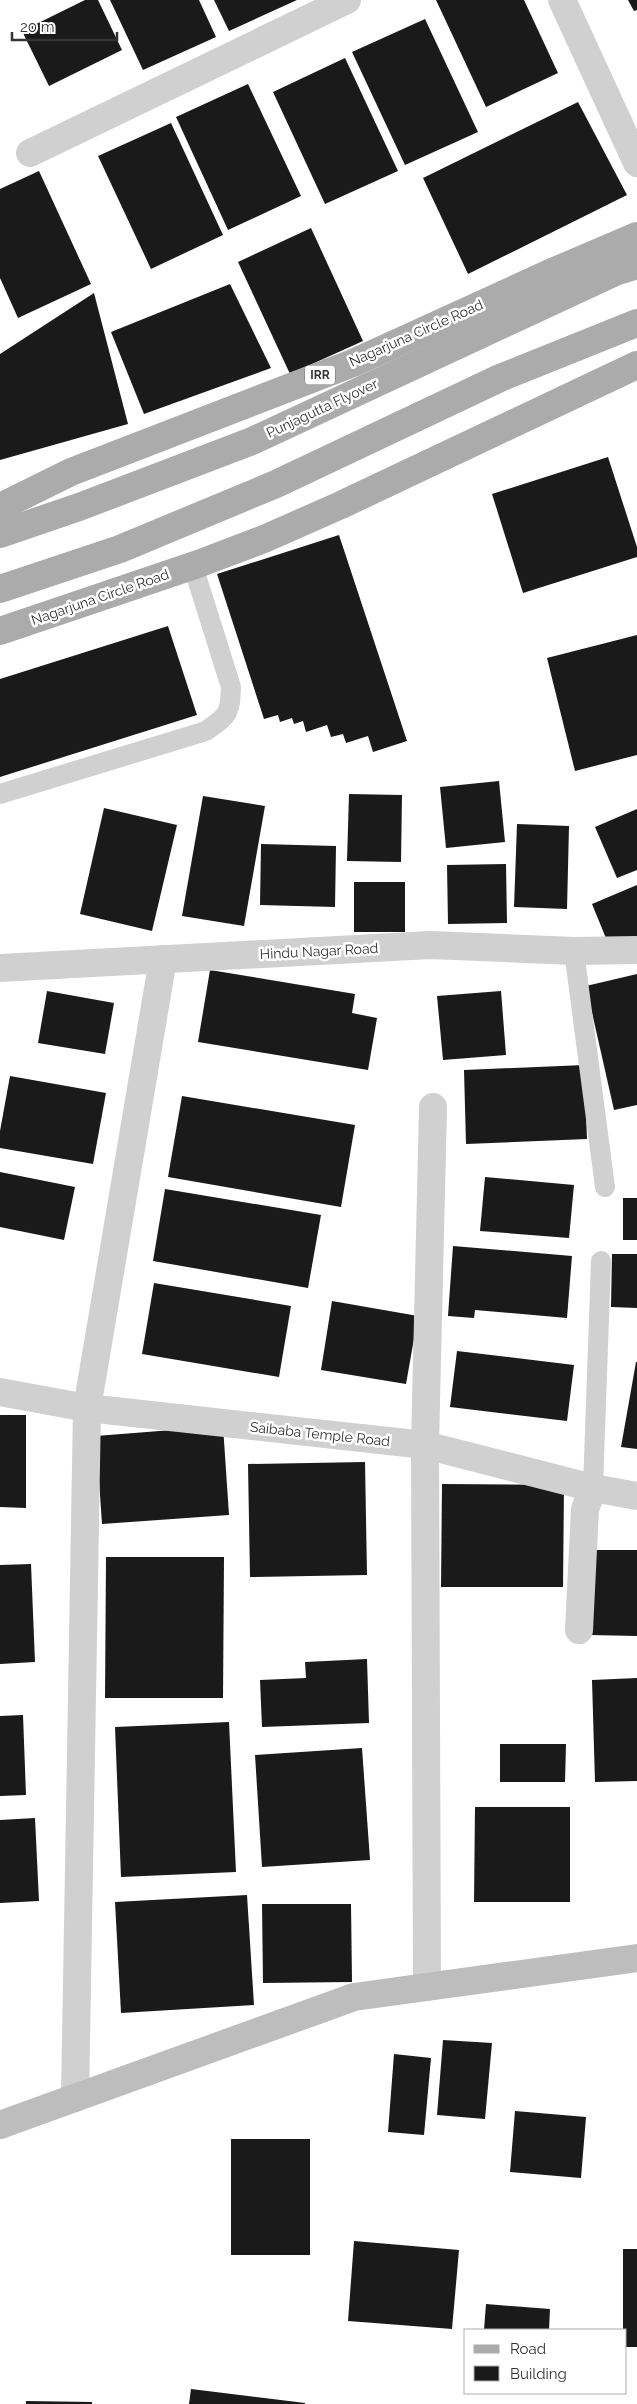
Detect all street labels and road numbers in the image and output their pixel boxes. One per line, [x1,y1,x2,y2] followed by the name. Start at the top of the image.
[347,296,485,370] street label: Nagarjuna Circle Road
[305,366,335,384] road number: IRR
[264,375,380,441] street label: Punjagutta Flyover
[29,566,171,628] street label: Nagarjuna Circle Road
[259,940,379,962] street label: Hindu Nagar Road
[249,1419,391,1449] street label: Saibaba Temple Road

